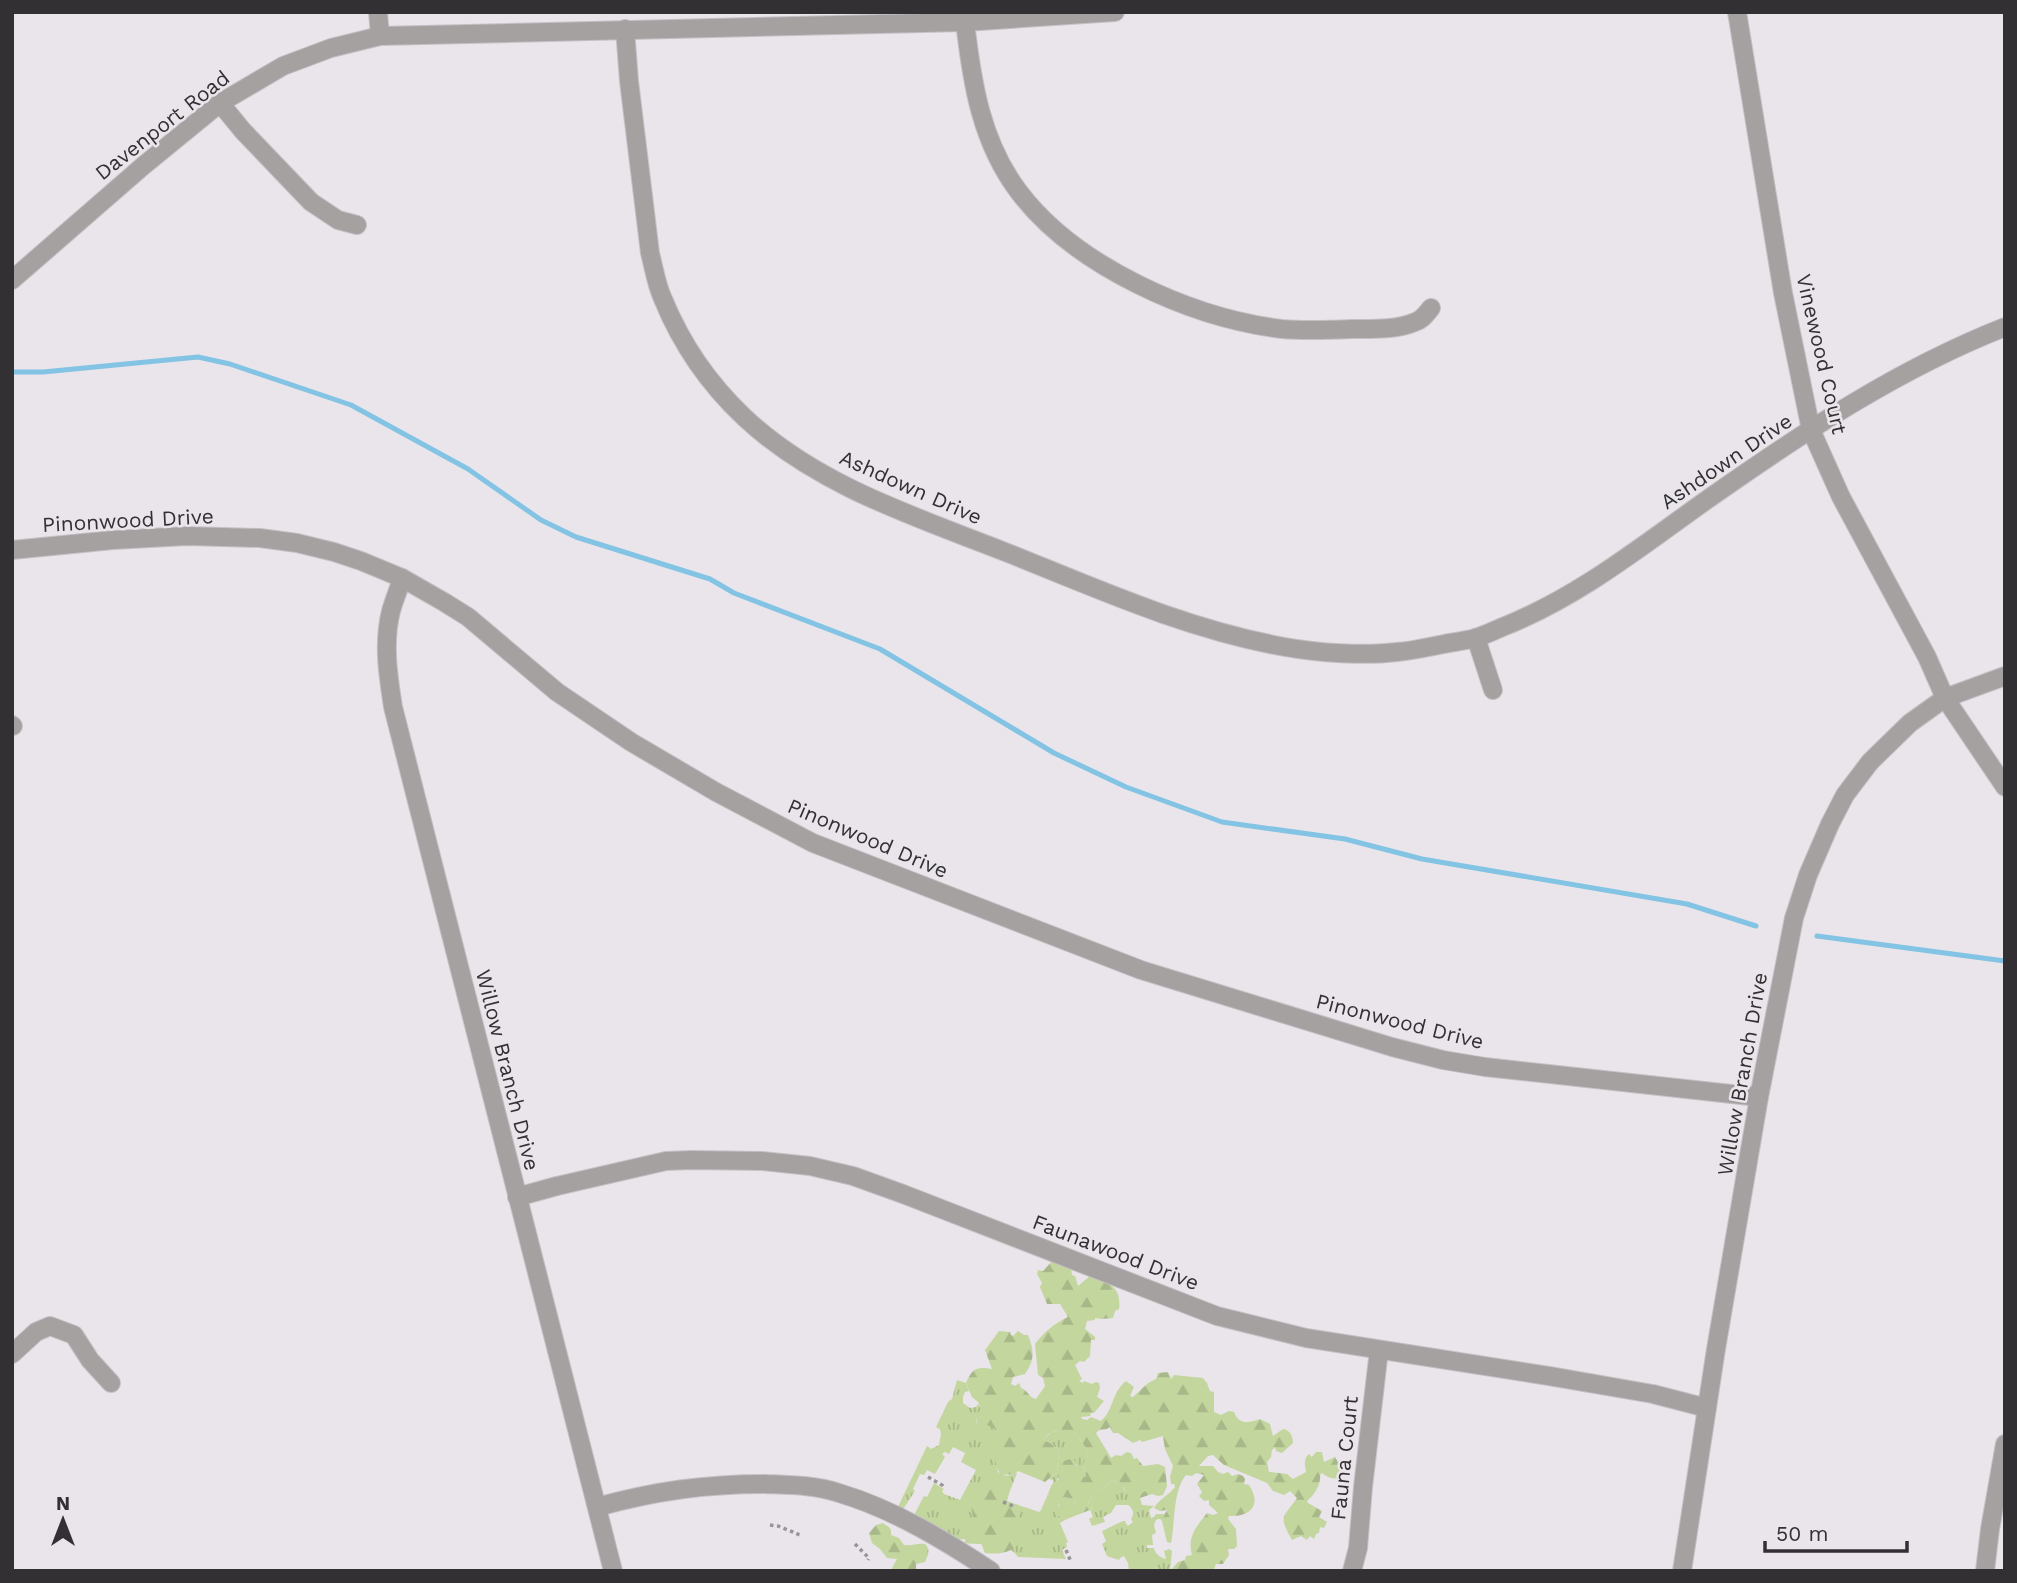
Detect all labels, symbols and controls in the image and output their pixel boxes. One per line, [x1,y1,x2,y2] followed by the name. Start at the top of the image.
[90,65,234,185] street label: Davenport Road
[1791,272,1853,437] street label: Vinewood Court
[1656,408,1796,514] street label: Ashdown Drive
[836,444,986,530] street label: Ashdown Drive
[42,503,214,537] street label: Pinonwood Drive
[784,793,952,883] street label: Pinonwood Drive
[471,967,545,1173] street label: Willow Branch Drive
[1712,970,1772,1178] street label: Willow Branch Drive
[1314,988,1486,1054] street label: Pinonwood Drive
[1029,1209,1203,1295] street label: Faunawood Drive
[1325,1394,1363,1521] street label: Fauna Court
[28,1485,98,1555] north arrow
[56,1492,70,1515] text: N
[1765,1510,1907,1554] scale bar
[1776,1521,1828,1546] text: 50 m

